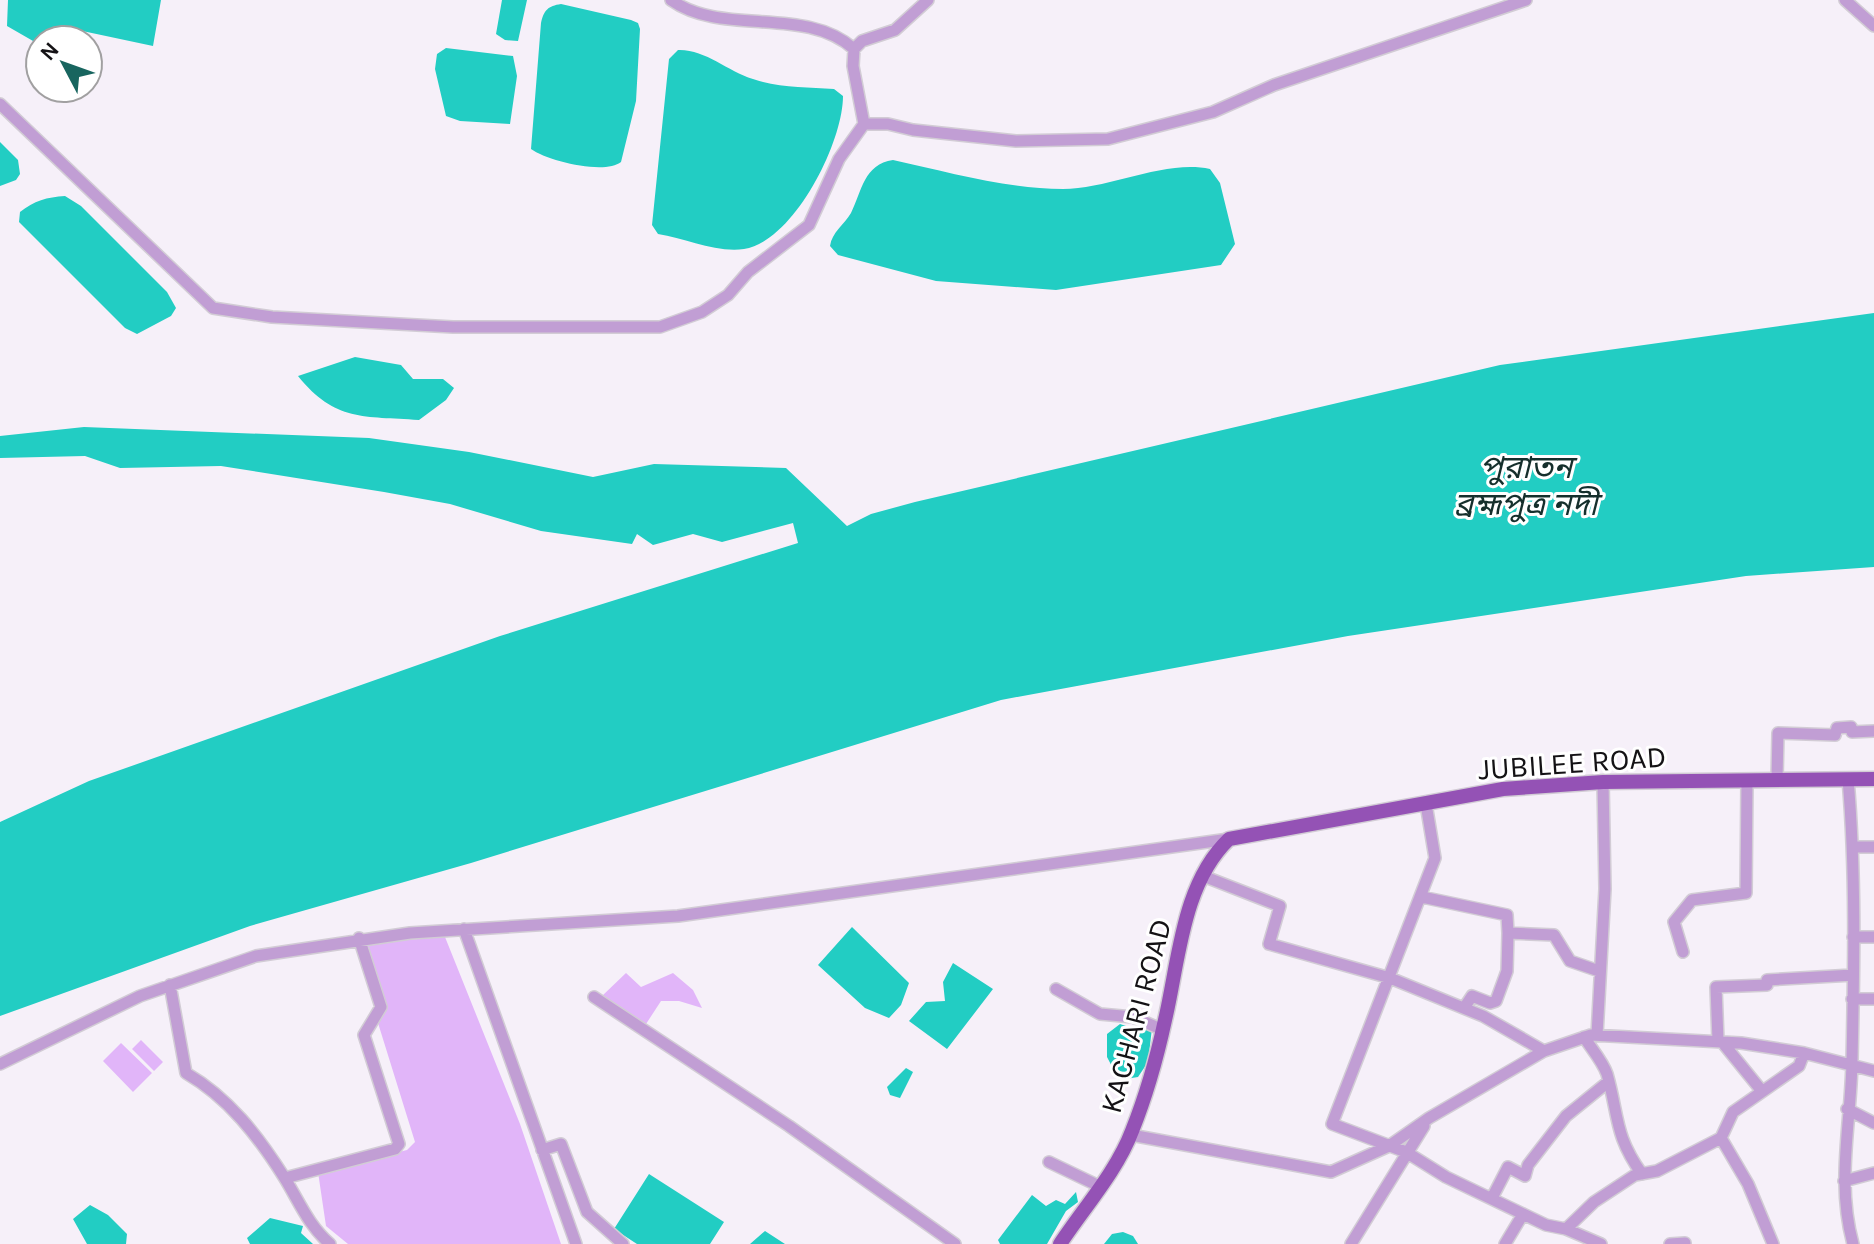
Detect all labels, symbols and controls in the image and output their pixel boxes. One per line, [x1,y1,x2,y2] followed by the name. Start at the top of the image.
[24,24,104,104] north arrow
[35,37,65,66] text: N
[1455,449,1603,523] water label: পুরাতন ব্রহ্মপুত্র নদী
[1477,738,1667,788] street label: JUBILEE ROAD
[1093,915,1179,1117] street label: KACHARI ROAD

